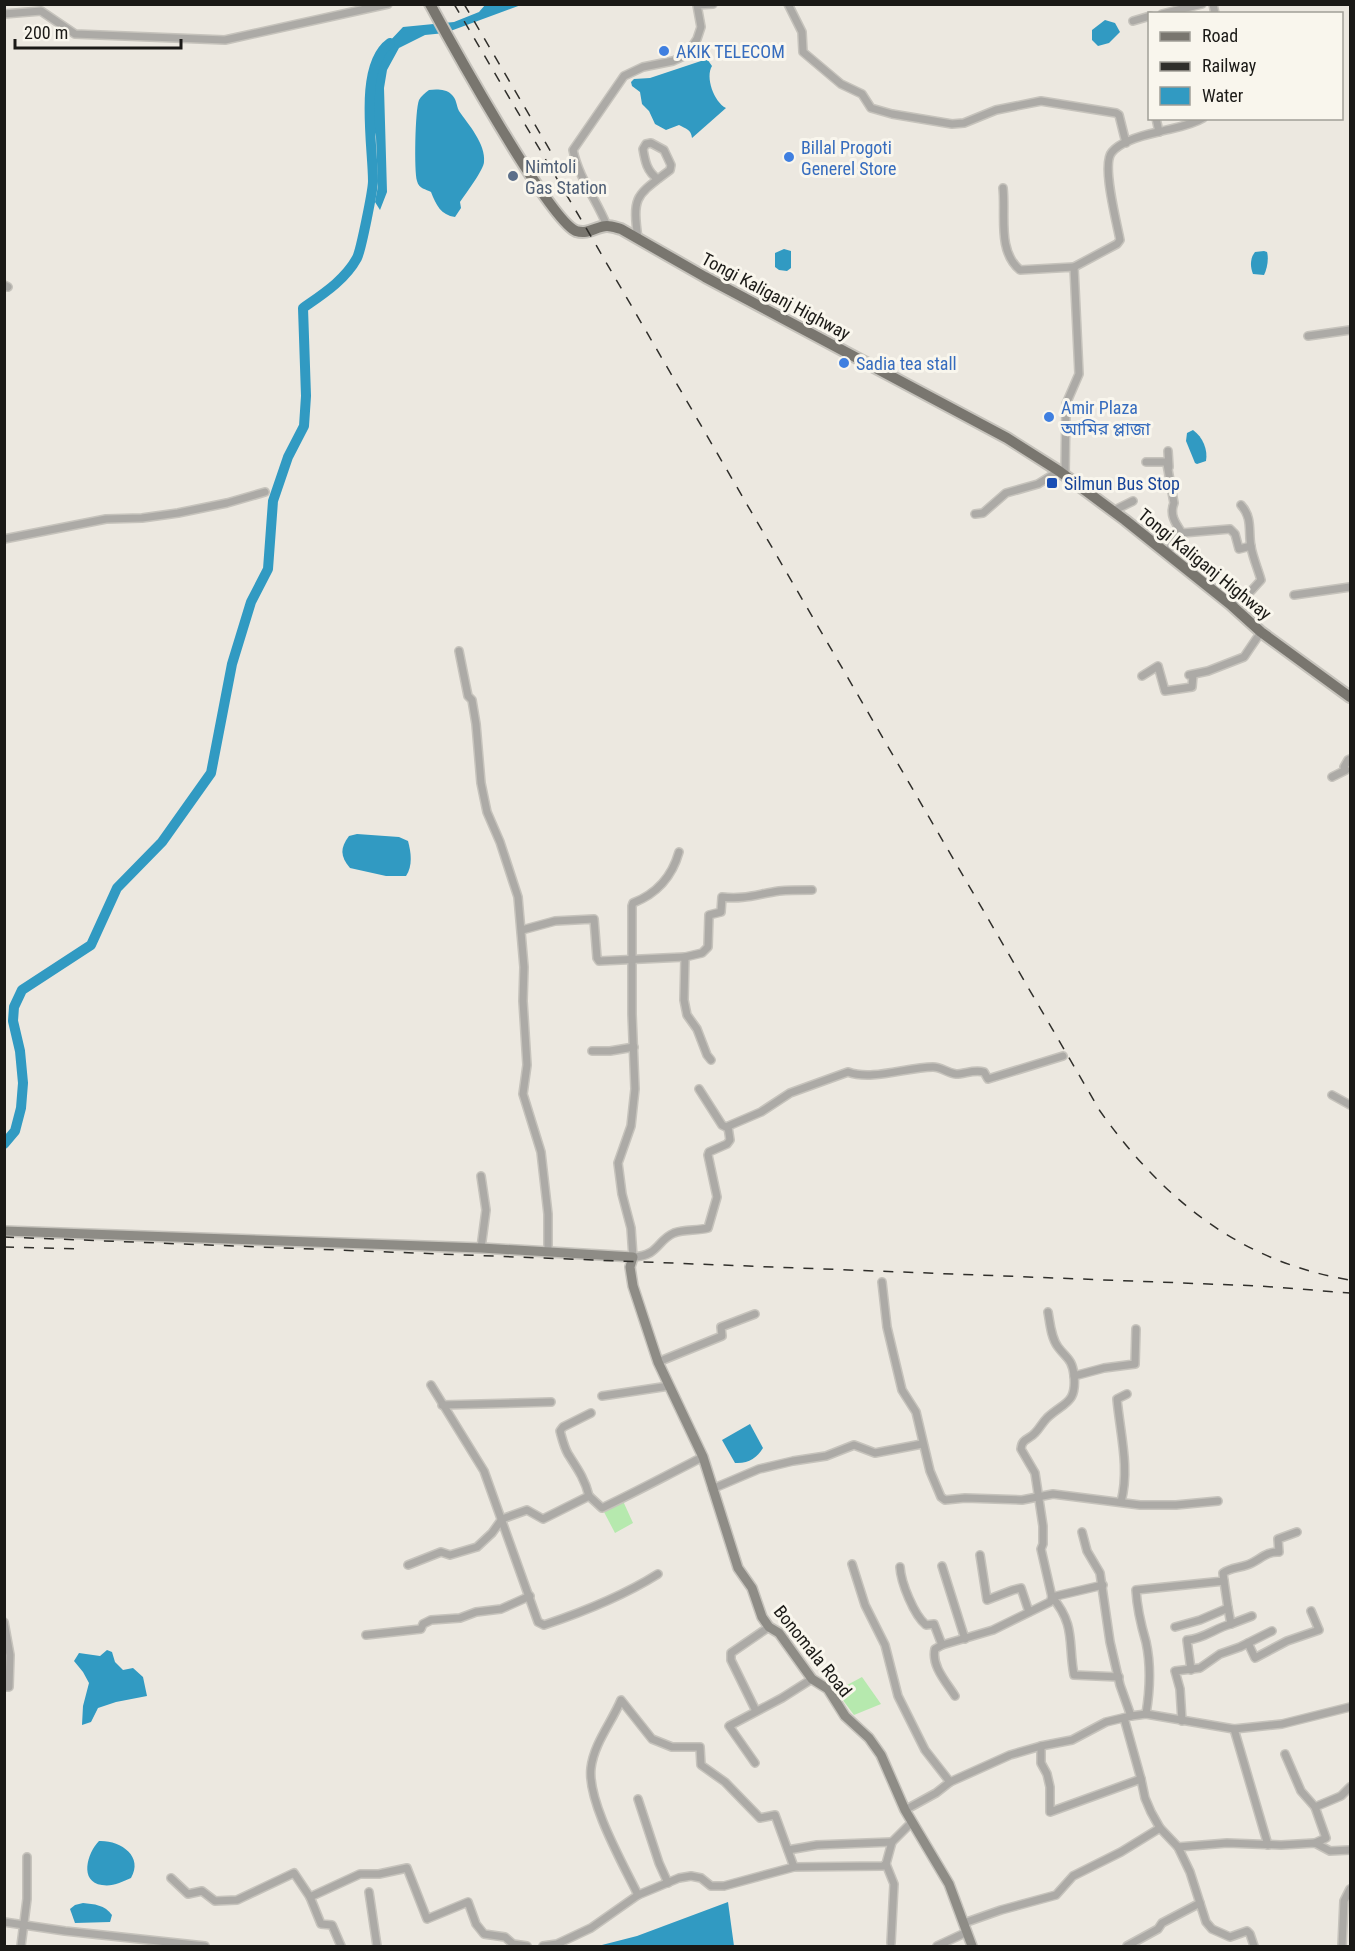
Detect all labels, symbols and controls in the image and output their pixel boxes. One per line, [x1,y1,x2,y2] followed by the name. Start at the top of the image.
[15,12,182,50] scale bar
[1148,12,1343,120] legend
[24,22,68,43] text: 200 m
[1202,25,1238,46] text: Road
[676,41,785,62] place label: AKIK TELECOM
[657,44,671,58] marker: AKIK TELECOM
[1202,55,1257,76] text: Railway
[1202,85,1244,106] text: Water
[801,137,897,179] place label: Billal Progoti Generel Store
[782,150,796,164] marker: Billal Progoti Generel Store
[525,156,607,198] place label: Nimtoli Gas Station
[506,169,520,183] marker: Nimtoli Gas Station
[698,248,854,344] street label: Tongi Kaliganj Highway
[856,353,957,374] place label: Sadia tea stall
[837,356,851,370] marker: Sadia tea stall
[1060,397,1150,439] place label: Amir Plaza আমির প্লাজা
[1042,410,1056,424] marker: Amir Plaza আমির প্লাজা
[1064,473,1180,494] place label: Silmun Bus Stop
[1045,476,1059,490] marker: Silmun Bus Stop
[1134,504,1276,624] street label: Tongi Kaliganj Highway
[770,1601,856,1701] street label: Bonomala Road

